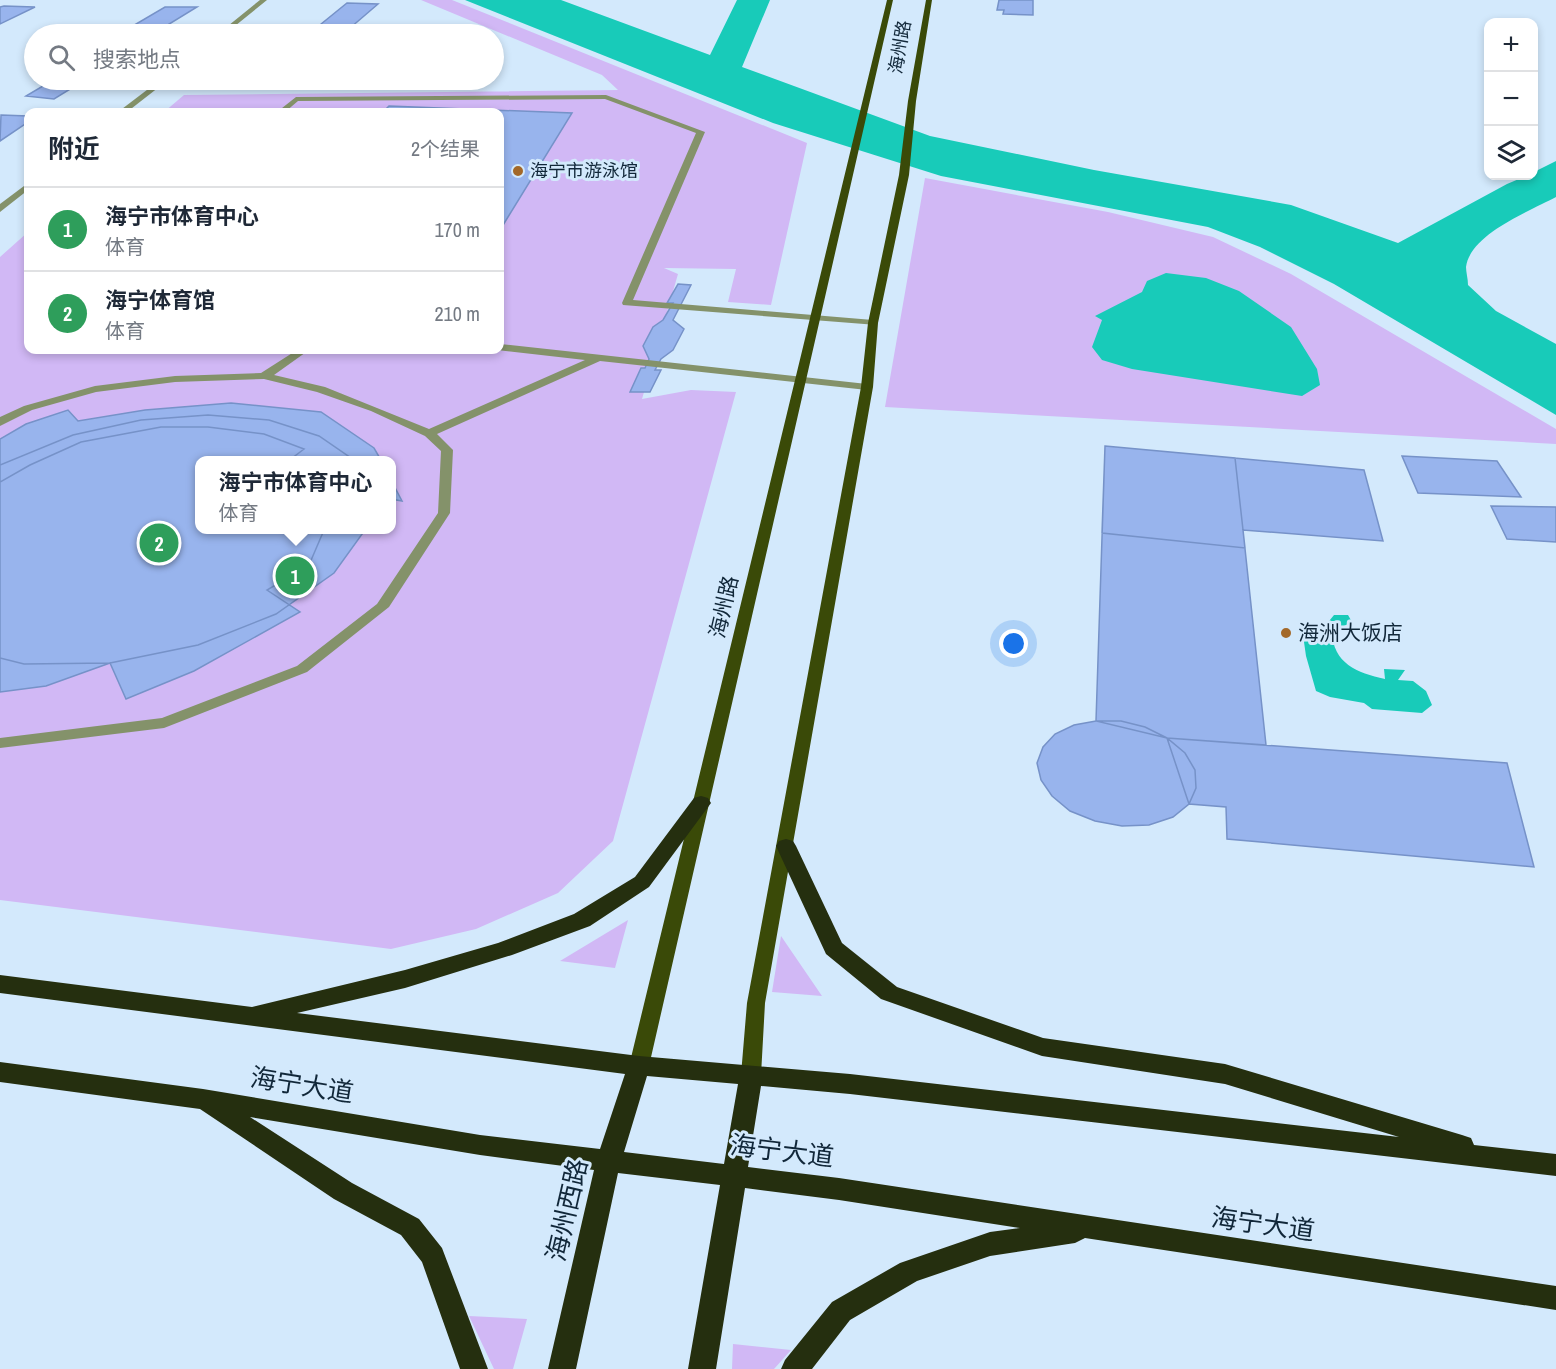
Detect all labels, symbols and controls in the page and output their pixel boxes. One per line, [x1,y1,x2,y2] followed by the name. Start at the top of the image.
[883,18,917,76] street label: 海州路
[1484,18,1538,180] map controls
[1484,18,1538,72] button: +
[24,24,504,90] search box
[45,41,78,74] icon: search
[93,44,181,74] text: 搜索地点
[1484,72,1538,126] button: −
[1484,126,1538,180] button: layers
[48,131,100,166] text: 附近
[411,135,480,162] text: 2个结果
[530,158,638,183] place label: 海宁市游泳馆
[511,164,525,178] marker: 海宁市游泳馆
[105,201,259,231] text: 海宁市体育中心
[63,216,72,243] text: 1
[434,216,480,243] text: 170 m
[105,233,145,260] text: 体育
[105,285,215,315] text: 海宁体育馆
[63,300,72,327] text: 2
[434,300,480,327] text: 210 m
[105,317,145,344] text: 体育
[195,456,396,534] popup
[218,467,373,497] text: 海宁市体育中心
[218,499,258,526] text: 体育
[140,520,178,566] pin: 2
[276,554,314,598] pin: 1
[702,573,745,641] street label: 海州路
[1298,618,1403,647] place label: 海洲大饭店
[1279,626,1293,640] marker: 海洲大饭店
[999,629,1028,658] your location
[248,1059,356,1110] street label: 海宁大道
[728,1127,836,1174] street label: 海宁大道
[538,1155,595,1264] street label: 海州西路
[1209,1199,1317,1248] street label: 海宁大道

